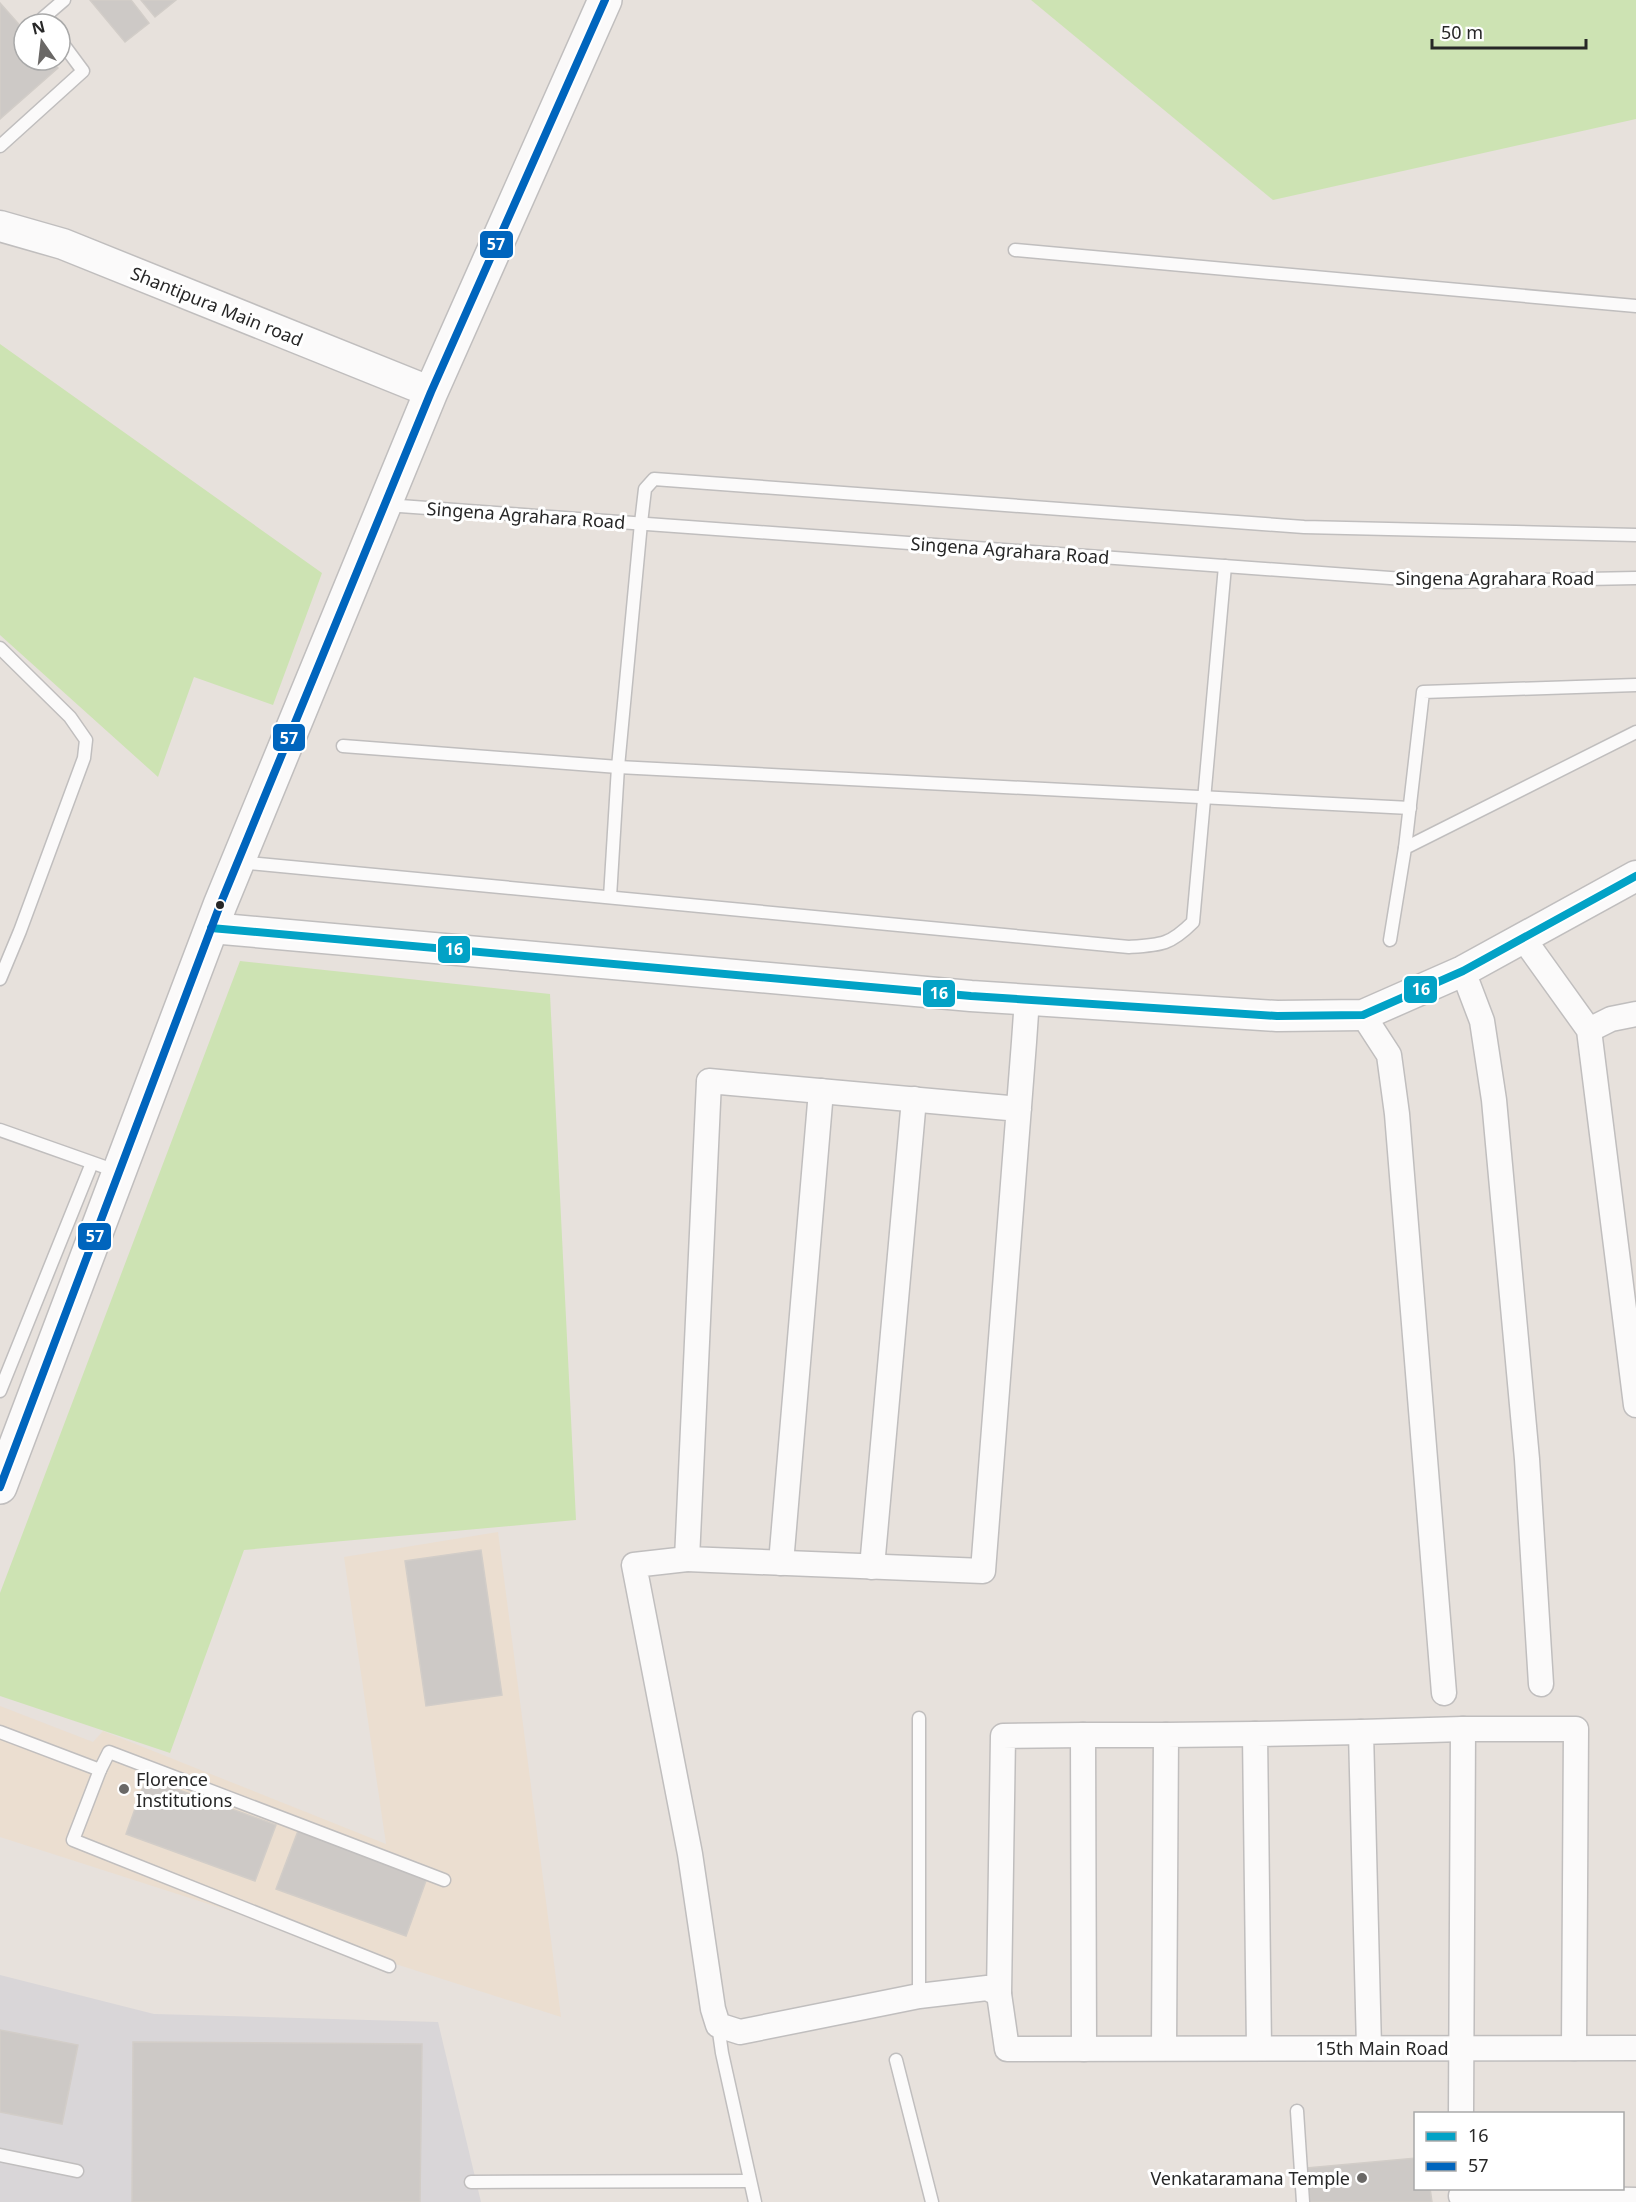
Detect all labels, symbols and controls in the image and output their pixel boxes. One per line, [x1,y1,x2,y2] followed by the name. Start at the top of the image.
[12,12,72,72] north arrow
[1432,12,1586,50] scale bar
[29,15,47,40] text: N
[1441,20,1483,44] text: 50 m
[479,230,514,259] line badge: 57
[487,233,505,255] text: 57
[127,261,307,351] street label: Shantipura Main road
[426,496,626,534] street label: Singena Agrahara Road
[910,531,1110,569] street label: Singena Agrahara Road
[1396,566,1594,590] street label: Singena Agrahara Road
[272,723,306,752] line badge: 57
[280,727,298,749] text: 57
[214,899,226,911] unlabelled marker
[437,935,471,964] line badge: 16
[445,938,463,960] text: 16
[1403,975,1438,1004] line badge: 16
[1412,978,1430,1000] text: 16
[922,979,956,1008] line badge: 16
[930,982,948,1004] text: 16
[77,1222,112,1251] line badge: 57
[86,1225,104,1247] text: 57
[136,1767,232,1812] place label: Florence Institutions
[117,1782,131,1796] marker: Florence Institutions
[1315,2036,1449,2060] street label: 15th Main Road
[1414,2112,1624,2190] legend
[1468,2123,1489,2147] text: 16
[1468,2153,1489,2177] text: 57
[1150,2166,1350,2190] place label: Venkataramana Temple
[1355,2171,1369,2185] marker: Venkataramana Temple

